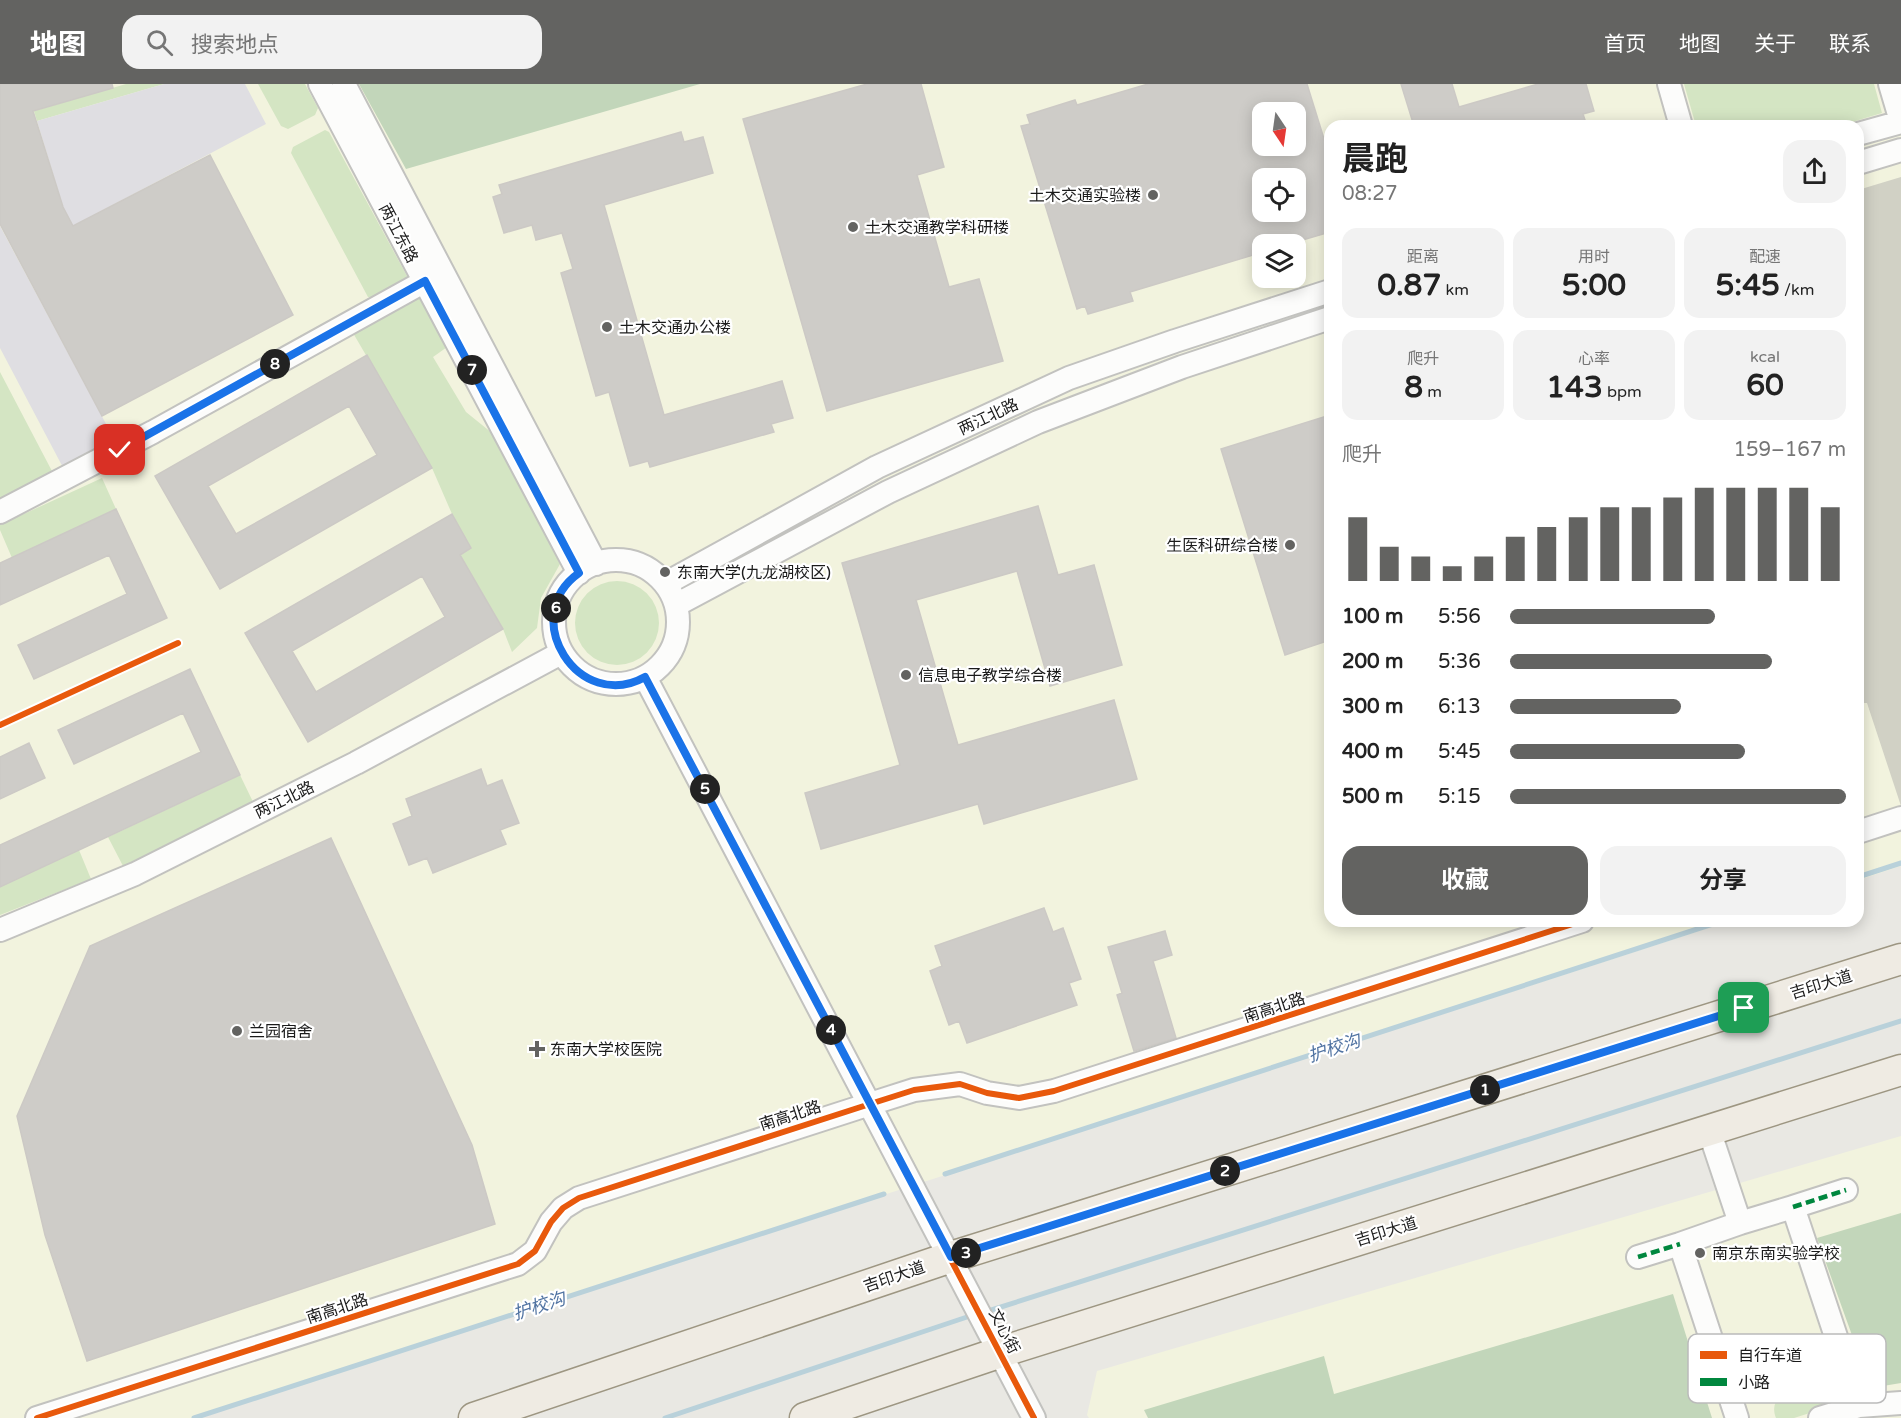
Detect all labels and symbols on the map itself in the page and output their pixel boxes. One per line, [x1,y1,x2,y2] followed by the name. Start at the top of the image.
[1252,102,1306,156] north arrow
[1029,186,1141,206] place label: 土木交通实验楼
[1146,188,1160,202] marker: 土木交通实验楼
[374,201,422,266] street label: 两江东路
[865,218,1009,238] place label: 土木交通教学科研楼
[846,220,860,234] marker: 土木交通教学科研楼
[619,318,731,338] place label: 土木交通办公楼
[600,320,614,334] marker: 土木交通办公楼
[260,349,290,379] pin: 8
[457,355,487,385] pin: 7
[955,394,1022,439] street label: 两江北路
[94,424,145,475] pin
[1166,536,1278,556] place label: 生医科研综合楼
[1283,538,1297,552] marker: 生医科研综合楼
[677,563,831,583] place label: 东南大学(九龙湖校区)
[658,565,672,579] marker: 东南大学(九龙湖校区)
[541,593,571,623] pin: 6
[918,666,1062,686] place label: 信息电子教学综合楼
[899,668,913,682] marker: 信息电子教学综合楼
[690,774,720,804] pin: 5
[251,777,318,823] street label: 两江北路
[1788,966,1855,1004] street label: 吉印大道
[1718,982,1769,1033] pin
[1241,989,1308,1027] street label: 南高北路
[816,1015,846,1045] pin: 4
[249,1022,313,1042] place label: 兰园宿舍
[230,1024,244,1038] marker: 兰园宿舍
[1305,1029,1365,1067] water label: 护校沟
[528,1040,546,1058] marker: 东南大学校医院
[550,1040,662,1060] place label: 东南大学校医院
[1470,1075,1500,1105] pin: 1
[757,1097,824,1135] street label: 南高北路
[1210,1156,1240,1186] pin: 2
[1353,1213,1420,1251] street label: 吉印大道
[951,1238,981,1268] pin: 3
[1712,1244,1840,1264] place label: 南京东南实验学校
[1693,1246,1707,1260] marker: 南京东南实验学校
[861,1257,928,1297] street label: 吉印大道
[510,1287,570,1325] water label: 护校沟
[304,1290,371,1328] street label: 南高北路
[984,1306,1024,1357] street label: 文心街
[1688,1334,1886,1403] legend
[1738,1346,1802,1366] text: 自行车道
[1738,1373,1770,1393] text: 小路

